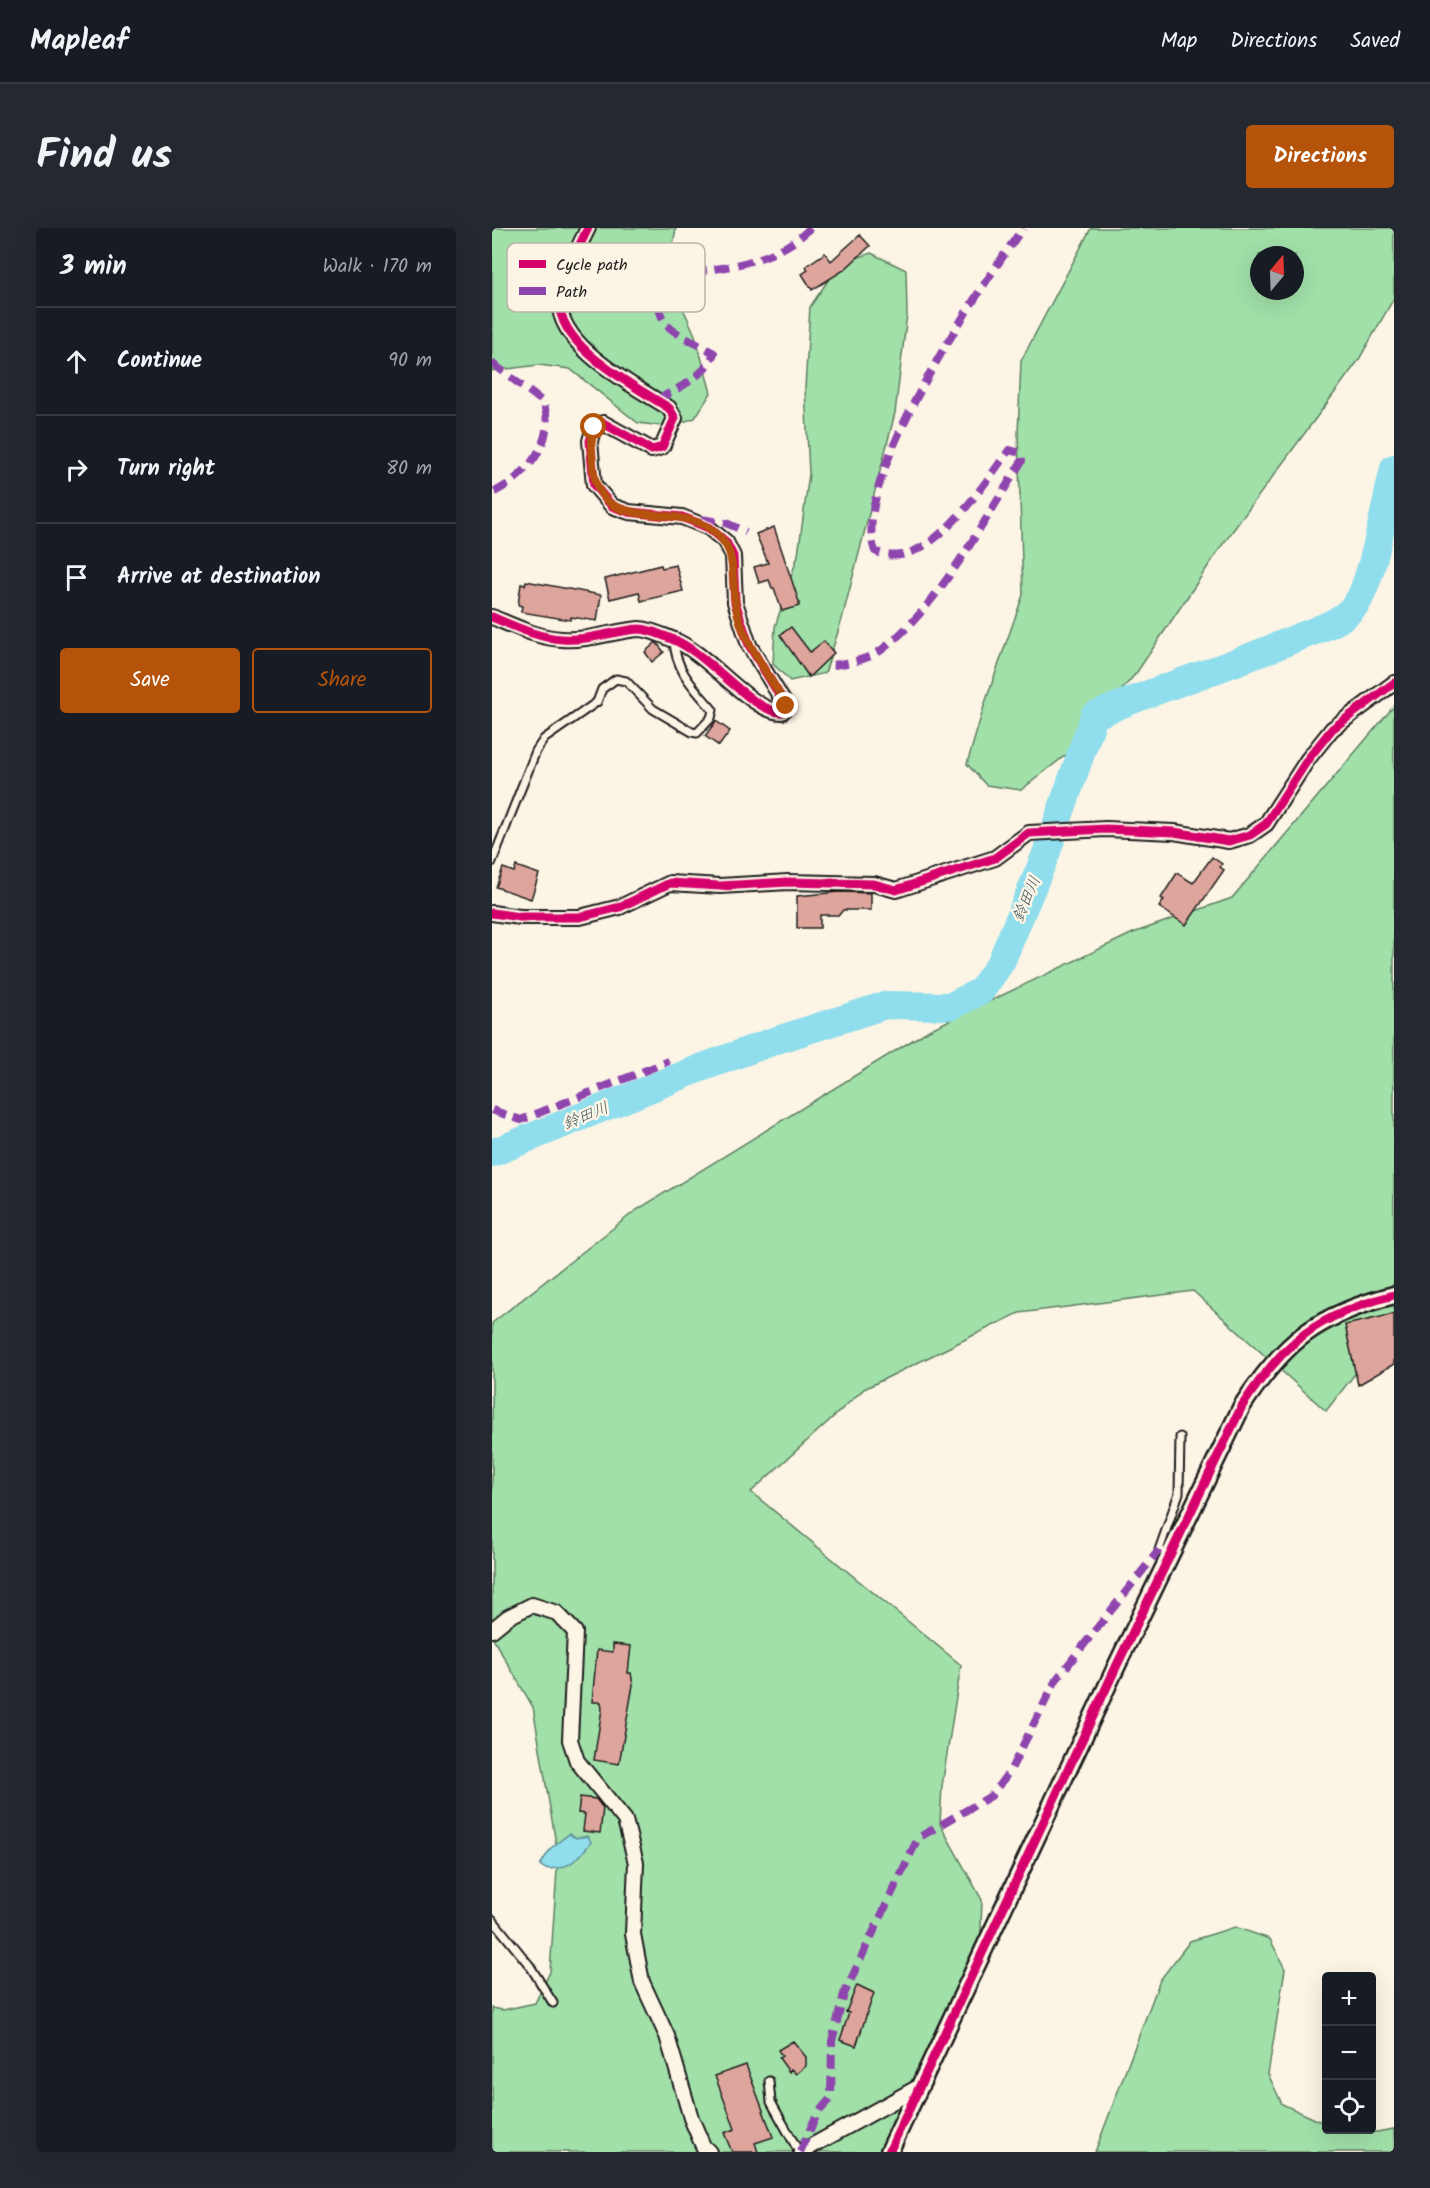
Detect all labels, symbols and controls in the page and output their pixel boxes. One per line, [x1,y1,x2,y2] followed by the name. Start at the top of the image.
[30,19,128,64] text: Mapleaf
[1161,25,1197,58] text: Map
[1230,25,1317,58] text: Directions
[1350,25,1400,58] text: Saved
[36,123,172,190] text: Find us
[1246,125,1394,188] button: Directions
[507,243,705,312] legend
[60,246,127,288] text: 3 min
[1250,246,1304,300] north arrow
[322,251,432,283] text: Walk · 170 m
[556,253,628,278] text: Cycle path
[556,280,587,305] text: Path
[117,344,202,379] text: Continue
[60,345,93,378] icon: ahead
[388,345,432,377] text: 90 m
[580,413,606,439] route start
[117,452,215,487] text: Turn right
[60,453,93,486] icon: right
[386,453,432,485] text: 80 m
[117,560,320,595] text: Arrive at destination
[60,561,93,594] icon: arrive
[60,648,240,713] button: Save
[252,648,432,713] button: Share
[772,692,798,718] route end
[1006,872,1048,926] water label: 鈴田川
[559,1095,613,1137] water label: 鈴田川
[1322,1972,1376,2134] map controls
[1322,1972,1376,2026] button: +
[1322,2026,1376,2080] button: −
[1322,2080,1376,2134] button: locate

